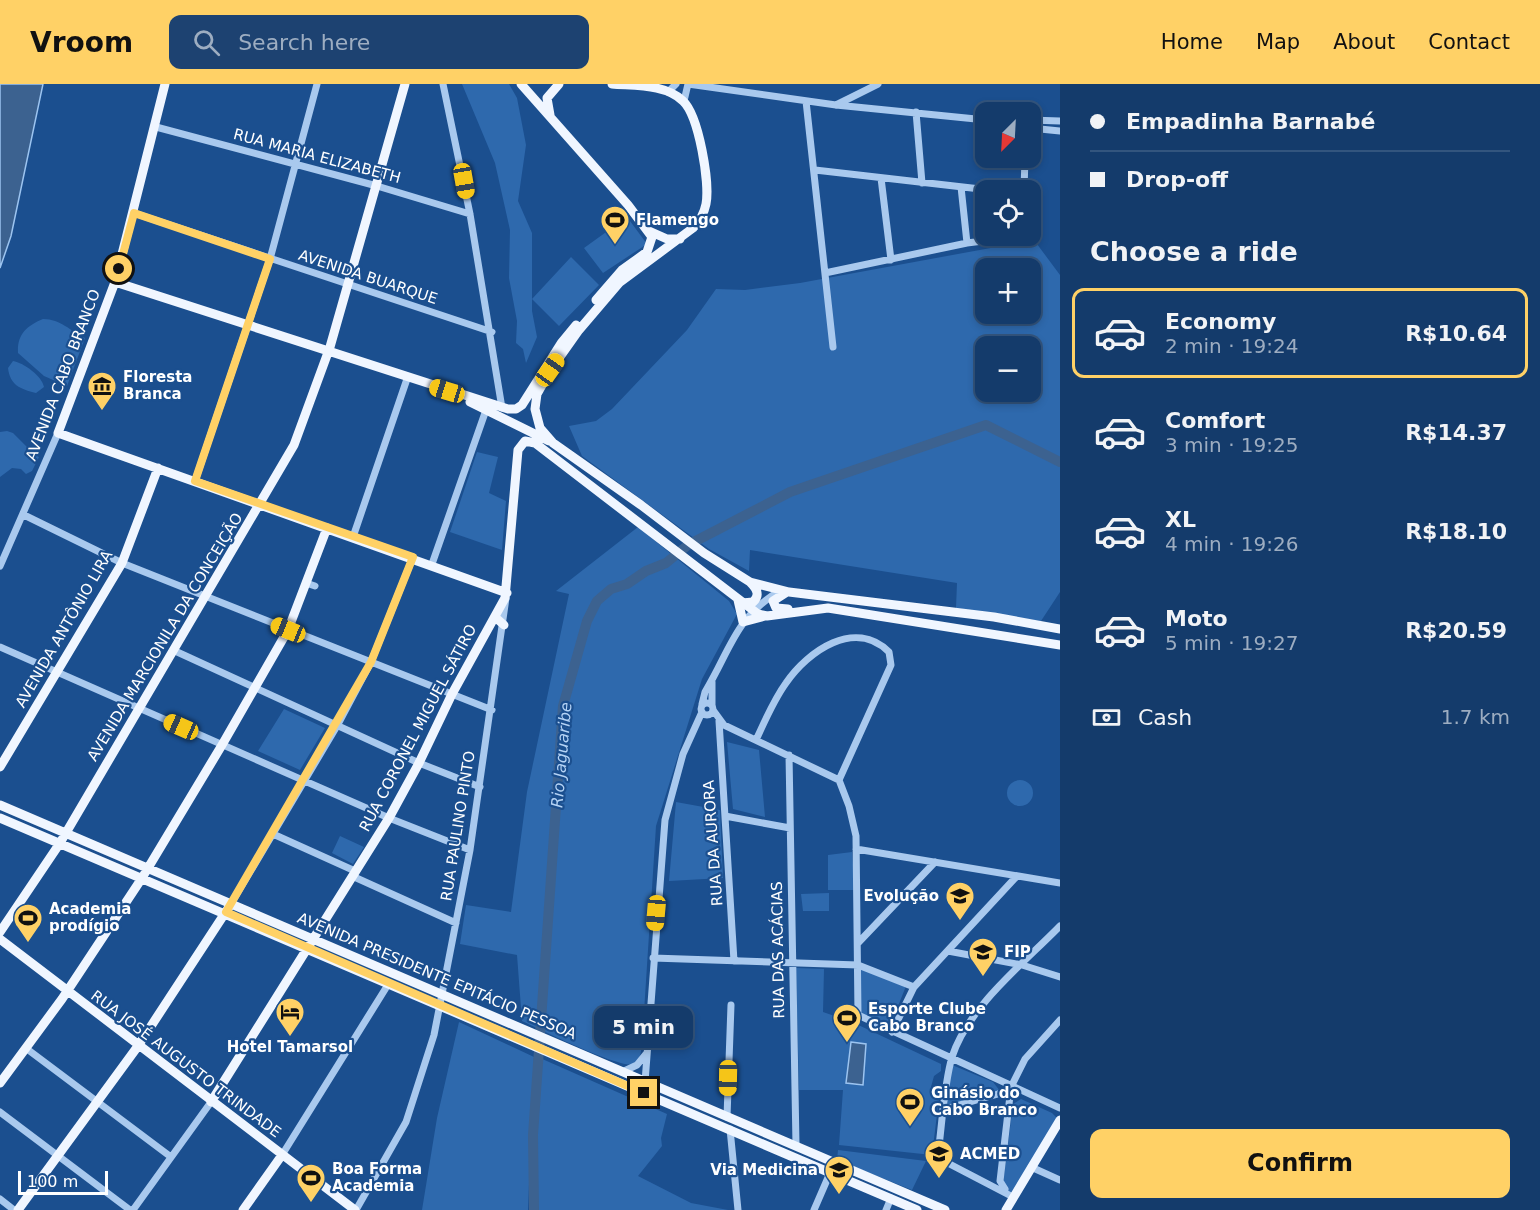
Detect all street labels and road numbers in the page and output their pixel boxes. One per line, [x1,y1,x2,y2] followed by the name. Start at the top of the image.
[231,125,403,187] street label: RUA MARIA ELIZABETH
[296,246,440,308] street label: AVENIDA BUARQUE
[22,287,104,463] street label: AVENIDA CABO BRANCO
[83,509,246,764] street label: AVENIDA MARCIONILA DA CONCEIÇÃO
[11,546,117,711] street label: AVENIDA ANTÔNIO LIRA
[355,621,480,835] street label: RUA CORONEL MIGUEL SÁTIRO
[437,750,479,902] street label: RUA PAULINO PINTO
[700,779,726,907] street label: RUA DA AURORA
[767,881,788,1019] street label: RUA DAS ACÁCIAS
[295,908,580,1043] street label: AVENIDA PRESIDENTE EPITÁCIO PESSOA
[87,986,285,1141] street label: RUA JOSÉ AUGUSTO TRINDADE

